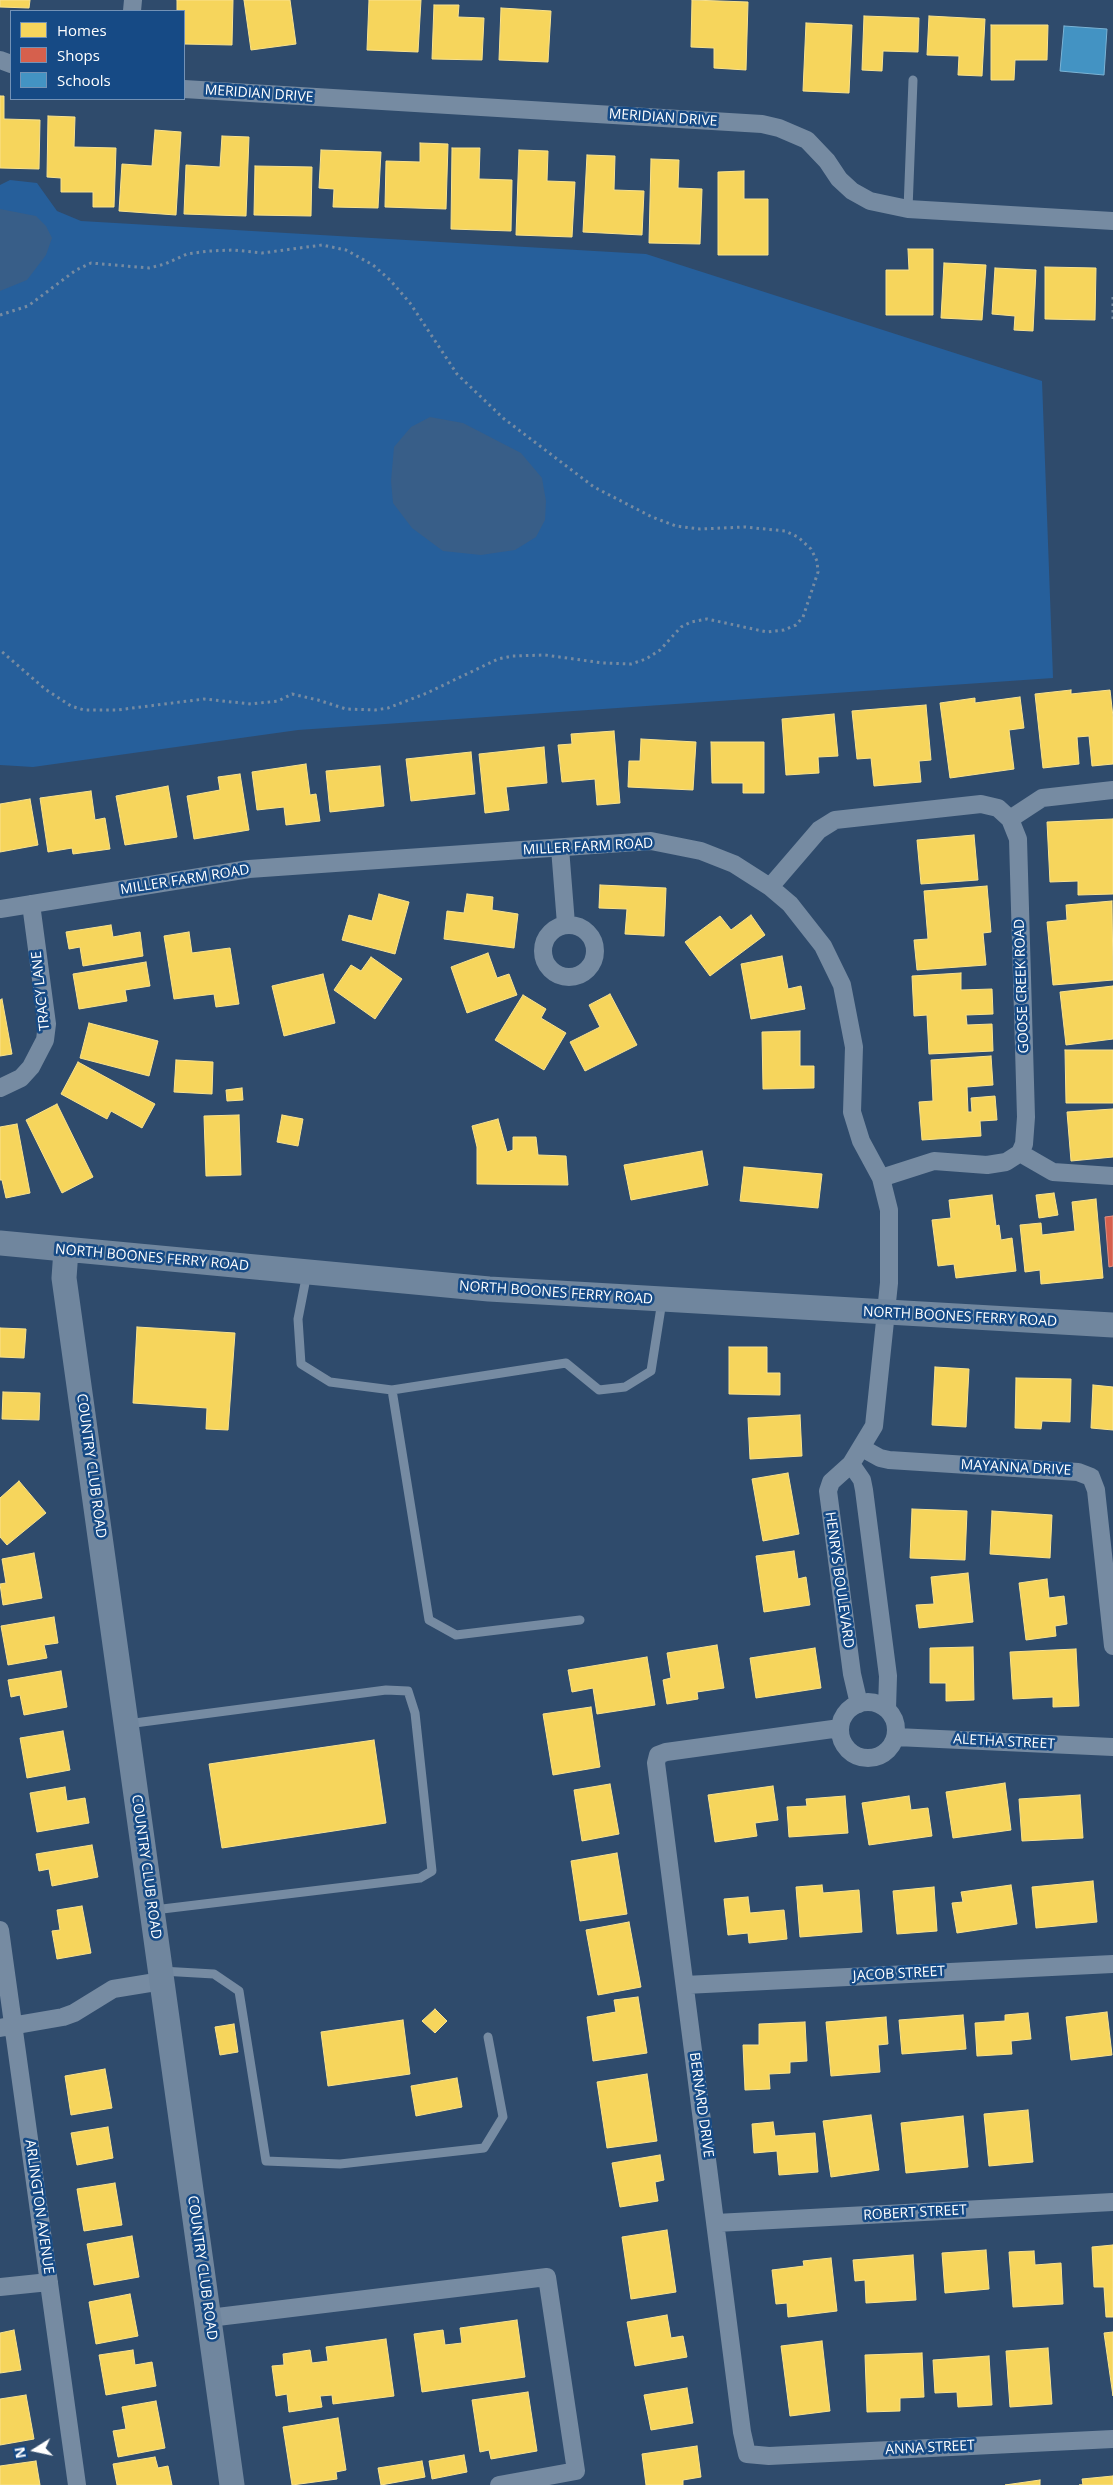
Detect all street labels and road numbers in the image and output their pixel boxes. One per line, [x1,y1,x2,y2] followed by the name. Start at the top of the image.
[204,82,314,106] street label: MERIDIAN DRIVE
[608,106,718,130] street label: MERIDIAN DRIVE
[522,835,654,859] street label: MILLER FARM ROAD
[119,861,251,899] street label: MILLER FARM ROAD
[1011,918,1033,1054] street label: GOOSE CREEK ROAD
[28,950,54,1032] street label: TRACY LANE
[54,1241,250,1275] street label: NORTH BOONES FERRY ROAD
[458,1278,654,1308] street label: NORTH BOONES FERRY ROAD
[862,1304,1058,1330] street label: NORTH BOONES FERRY ROAD
[73,1393,109,1539] street label: COUNTRY CLUB ROAD
[960,1457,1072,1479] street label: MAYANNA DRIVE
[821,1511,857,1649] street label: HENRYS BOULEVARD
[953,1731,1055,1753] street label: ALETHA STREET
[128,1794,164,1940] street label: COUNTRY CLUB ROAD
[852,1963,946,1985] street label: JACOB STREET
[685,2051,717,2159] street label: BERNARD DRIVE
[21,2139,57,2275] street label: ARLINGTON AVENUE
[184,2195,220,2341] street label: COUNTRY CLUB ROAD
[863,2202,967,2224] street label: ROBERT STREET
[885,2437,975,2459] street label: ANNA STREET

